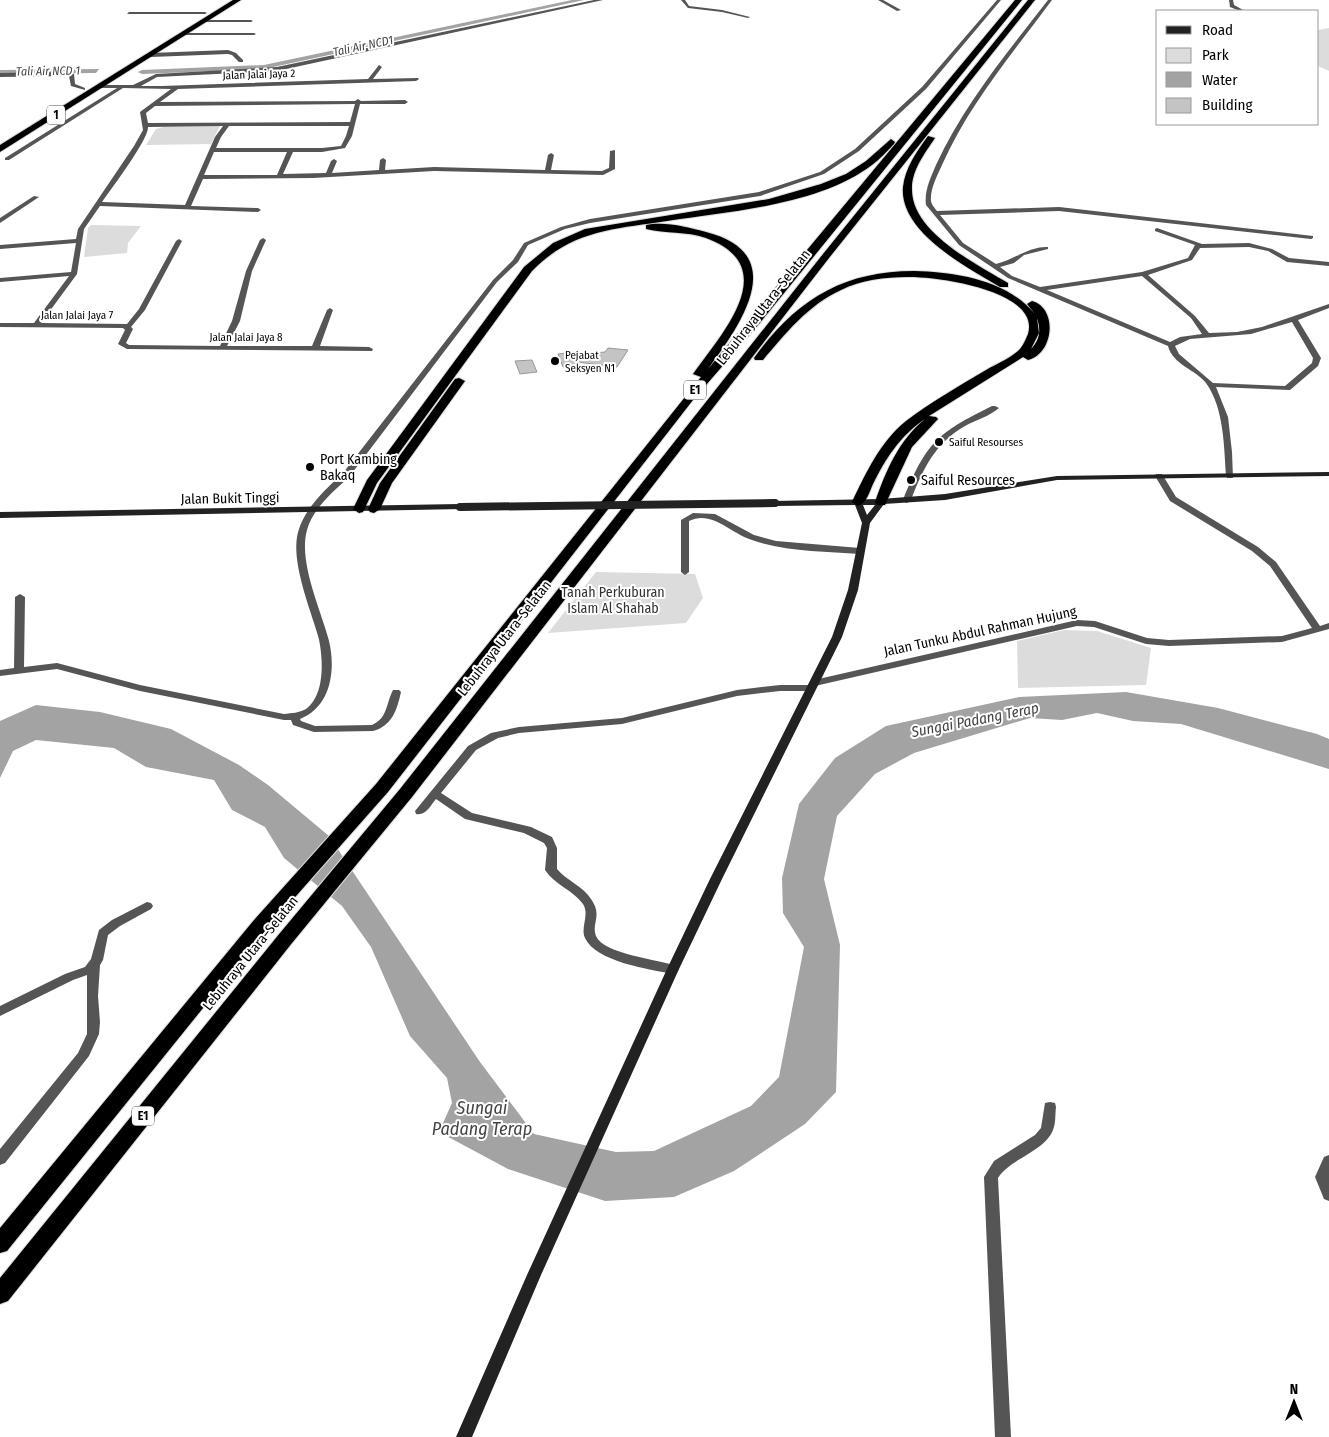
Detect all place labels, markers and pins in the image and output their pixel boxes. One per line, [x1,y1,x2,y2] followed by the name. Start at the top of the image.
[565,349,615,375] place label: Pejabat Seksyen N1
[549,355,561,367] marker: Pejabat Seksyen N1
[933,436,945,448] marker: Saiful Resourses
[949,436,1024,449] place label: Saiful Resourses
[320,451,397,484] place label: Port Kambing Bakaq
[304,461,316,473] marker: Port Kambing Bakaq
[921,472,1015,489] place label: Saiful Resources
[905,474,917,486] marker: Saiful Resources

